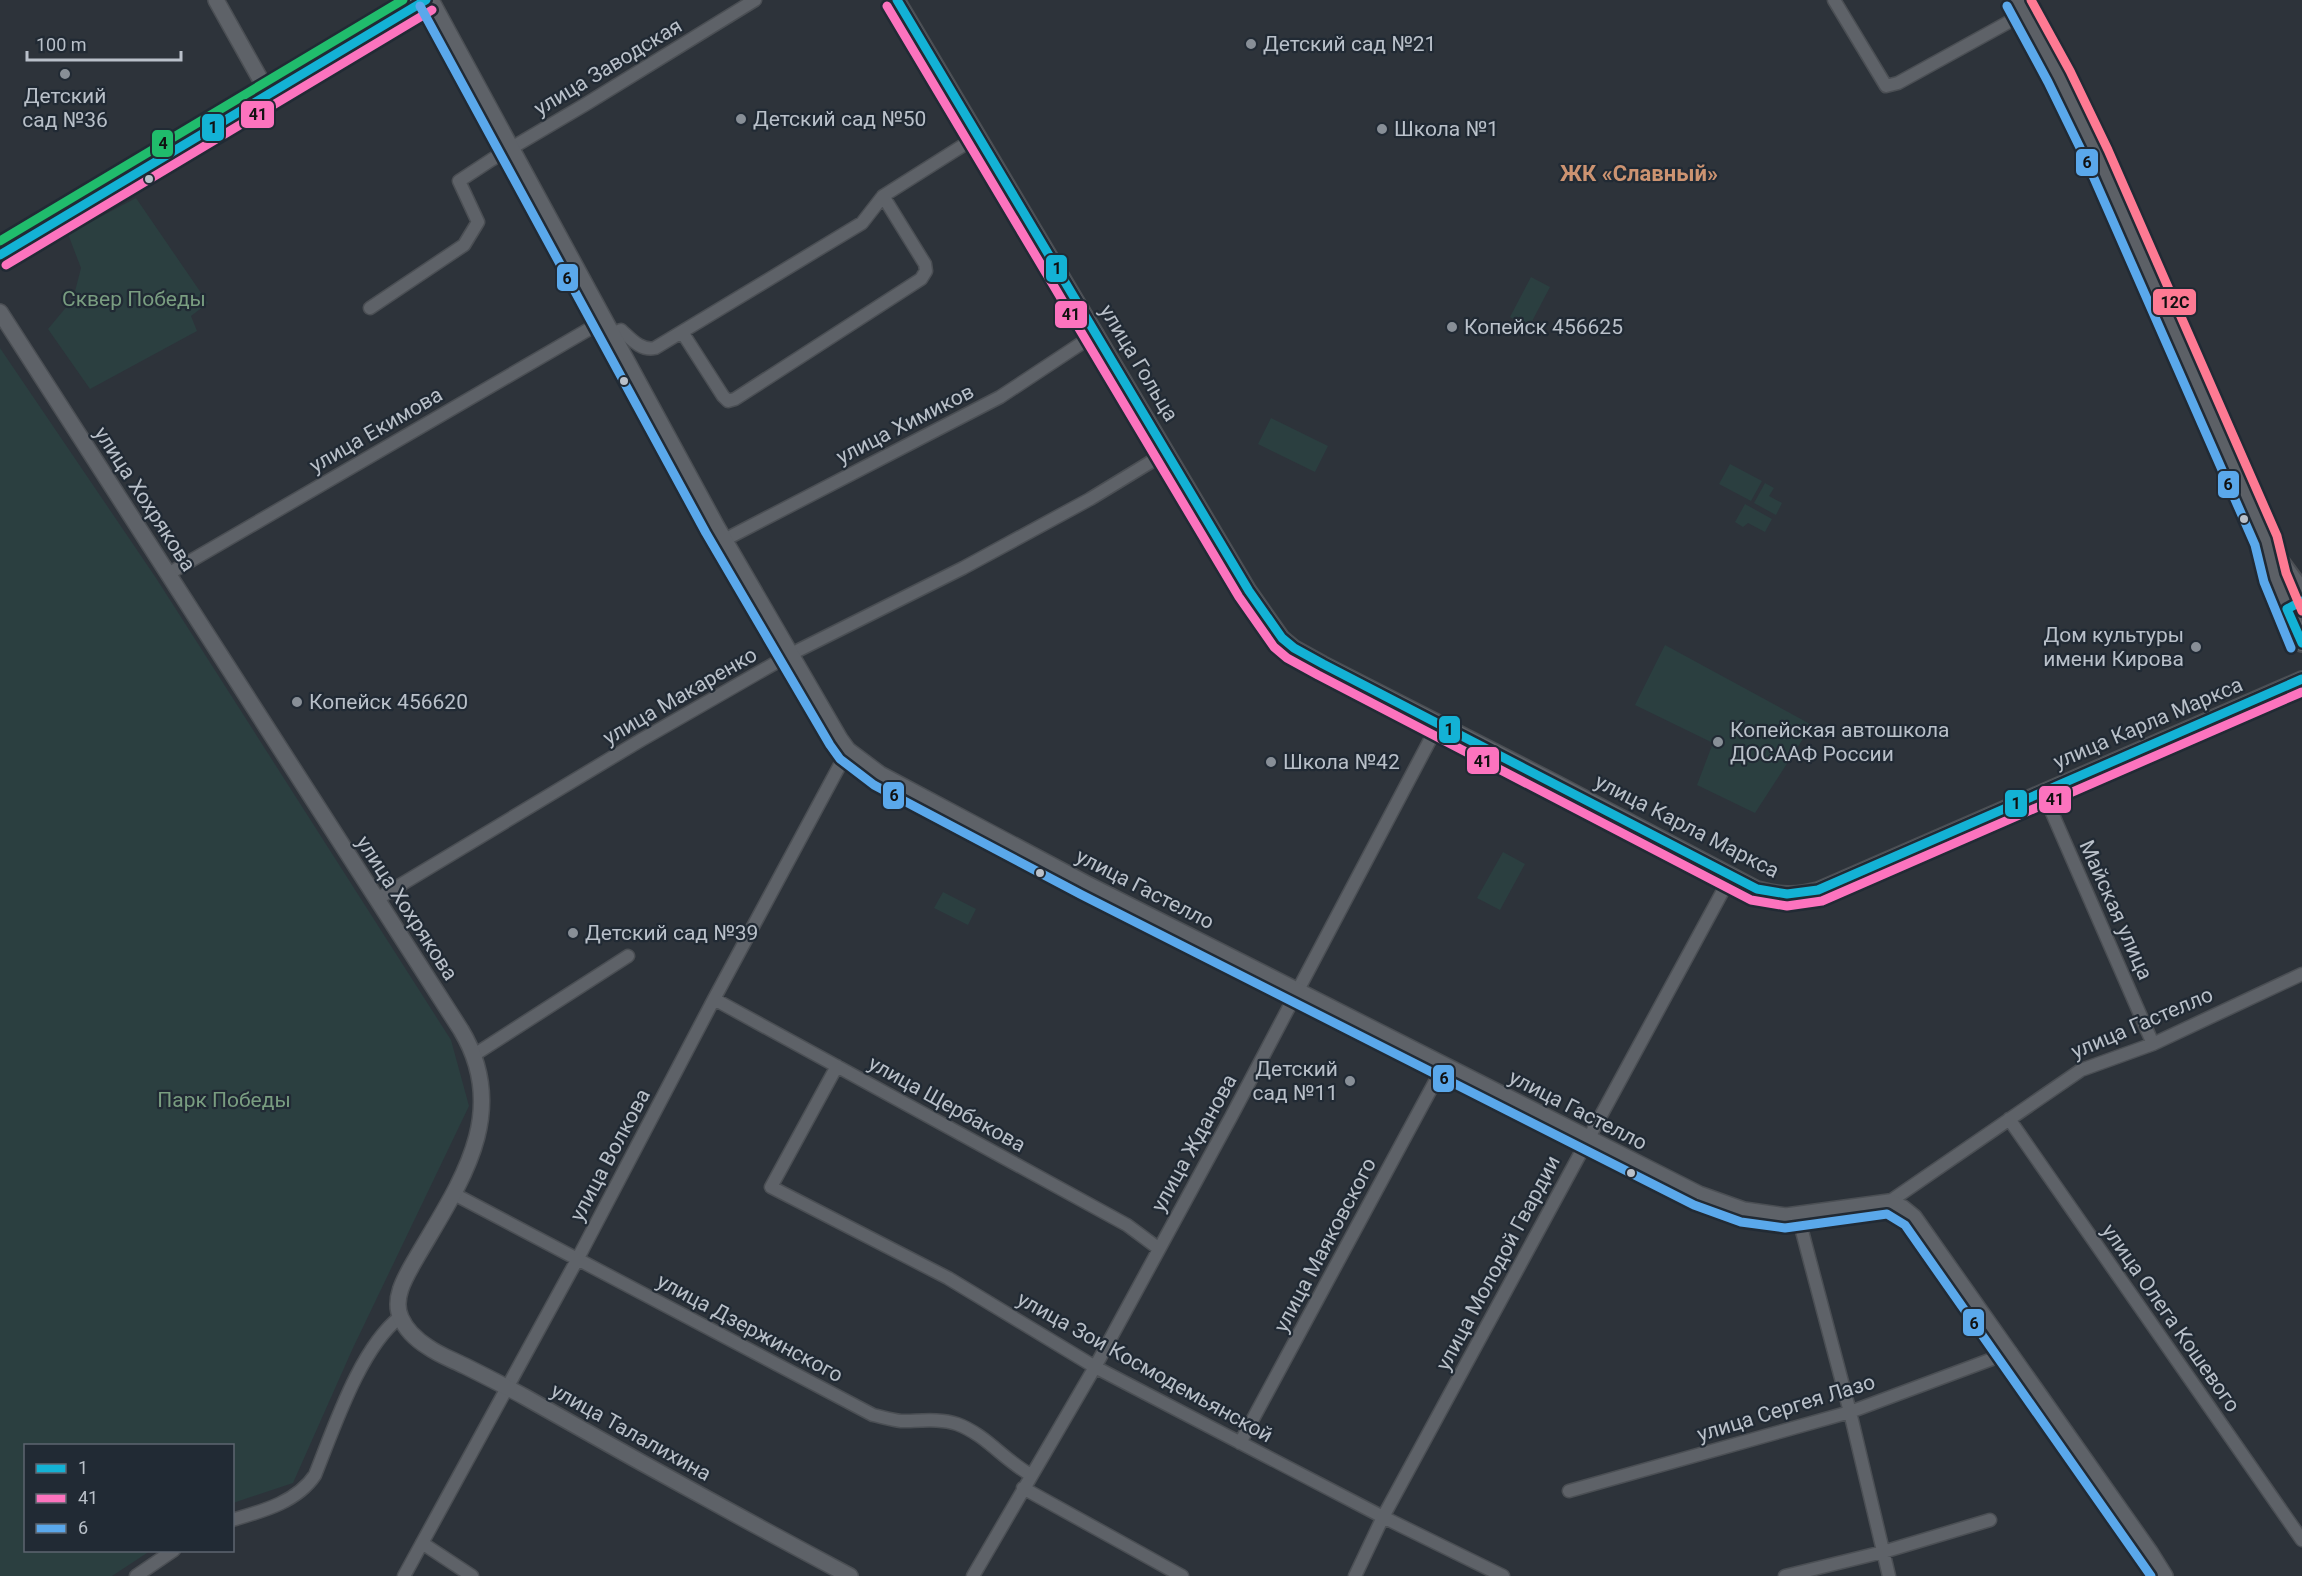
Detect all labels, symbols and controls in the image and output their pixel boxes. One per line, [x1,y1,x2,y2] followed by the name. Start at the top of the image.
[530,13,686,121] street label: улица Заводская
[27,24,182,62] scale bar
[1263,32,1436,56] place label: Детский сад №21
[36,34,87,55] text: 100 m
[1244,37,1258,51] marker: Детский сад №21
[58,67,72,81] marker: Детский сад №36
[22,84,108,132] place label: Детский сад №36
[240,100,275,129] line badge: 41
[249,105,267,124] text: 41
[753,107,926,131] place label: Детский сад №50
[734,112,748,126] marker: Детский сад №50
[201,113,225,142] line badge: 1
[1394,117,1499,141] place label: Школа №1
[208,118,218,137] text: 1
[1375,122,1389,136] marker: Школа №1
[151,129,174,158] line badge: 4
[158,134,168,153] text: 4
[2075,148,2099,177] line badge: 6
[2082,153,2092,172] text: 6
[1560,161,1718,186] district label: ЖК «Славный»
[143,173,155,185] unlabelled marker
[1045,254,1068,283] line badge: 1
[1052,259,1062,278] text: 1
[556,263,579,292] line badge: 6
[562,269,572,288] text: 6
[62,287,206,311] park label: Сквер Победы
[2152,288,2197,316] line badge: 12С
[2161,293,2189,312] text: 12С
[1054,300,1088,329] line badge: 41
[1095,300,1183,426] street label: улица Гольца
[1062,305,1080,324] text: 41
[1464,315,1623,339] place label: Копейск 456625
[1445,320,1459,334] marker: Копейск 456625
[618,375,630,387] unlabelled marker
[832,379,978,469] street label: улица Химиков
[305,382,447,478] street label: улица Екимова
[89,422,201,576] street label: улица Хохрякова
[2217,470,2240,499] line badge: 6
[2223,475,2233,494] text: 6
[2238,513,2250,525] unlabelled marker
[2043,623,2184,671] place label: Дом культуры имени Кирова
[2189,640,2203,654] marker: Дом культуры имени Кирова
[599,642,761,750] street label: улица Макаренко
[2050,672,2246,774] street label: улица Карла Маркса
[309,690,468,714] place label: Копейск 456620
[290,695,304,709] marker: Копейск 456620
[1438,715,1461,744] line badge: 1
[1730,718,1950,766] place label: Копейская автошкола ДОСААФ России
[1444,720,1454,739] text: 1
[1711,735,1725,749] marker: Копейская автошкола ДОСААФ России
[1466,746,1500,775] line badge: 41
[1283,750,1400,774] place label: Школа №42
[1474,752,1492,771] text: 41
[1264,755,1278,769] marker: Школа №42
[1591,769,1783,883] street label: улица Карла Маркса
[882,781,905,810] line badge: 6
[2038,785,2072,814] line badge: 41
[889,786,899,805] text: 6
[2004,789,2028,818] line badge: 1
[2046,790,2064,809] text: 41
[2011,794,2021,813] text: 1
[351,831,463,985] street label: улица Хохрякова
[2075,837,2157,983] street label: Майская улица
[1072,844,1218,934] street label: улица Гастелло
[1034,867,1046,879] unlabelled marker
[585,921,758,945] place label: Детский сад №39
[566,926,580,940] marker: Детский сад №39
[2068,982,2216,1064] street label: улица Гастелло
[864,1051,1030,1157] street label: улица Щербакова
[1253,1057,1338,1105] place label: Детский сад №11
[1432,1064,1455,1093] line badge: 6
[1505,1065,1651,1155] street label: улица Гастелло
[1439,1069,1449,1088] text: 6
[1146,1070,1242,1216] street label: улица Жданова
[1343,1074,1357,1088] marker: Детский сад №11
[565,1085,655,1225] street label: улица Волкова
[157,1088,291,1112] park label: Парк Победы
[1431,1151,1565,1375] street label: улица Молодой Гвардии
[1269,1154,1381,1336] street label: улица Маяковского
[1625,1167,1637,1179] unlabelled marker
[2097,1219,2245,1417] street label: улица Олега Кошевого
[653,1269,847,1387] street label: улица Дзержинского
[1013,1287,1277,1447] street label: улица Зои Космодемьянской
[1962,1308,1985,1337] line badge: 6
[1969,1314,1979,1333] text: 6
[1694,1369,1878,1447] street label: улица Сергея Лазо
[547,1378,715,1486] street label: улица Талалихина
[24,1444,234,1552] legend
[78,1457,88,1478] text: 1
[78,1487,98,1508] text: 41
[78,1517,88,1538] text: 6

